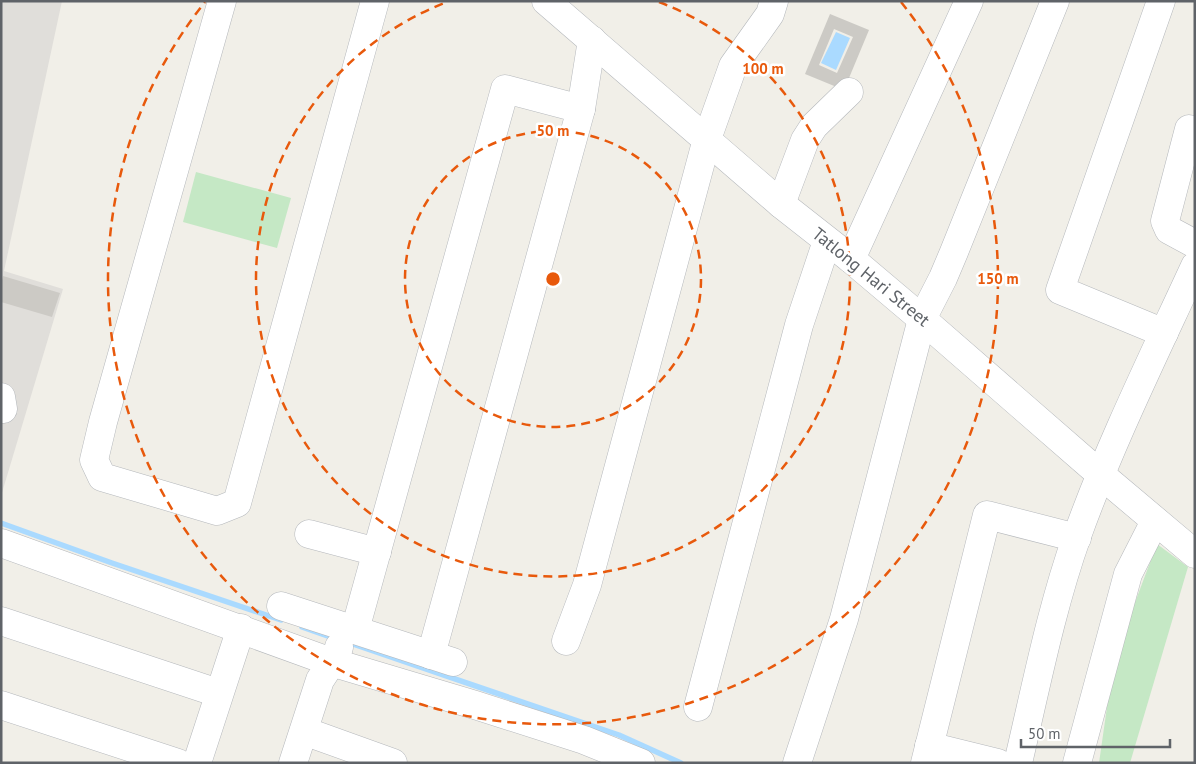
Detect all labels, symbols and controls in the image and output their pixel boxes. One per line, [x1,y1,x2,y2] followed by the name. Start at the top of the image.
[742,59,784,78] text: 100 m
[537,121,569,140] text: 50 m
[808,222,935,331] street label: Tatlong Hari Street
[977,269,1019,288] text: 150 m
[544,270,562,288] centre of rings
[1021,716,1170,748] scale bar
[1028,724,1061,743] text: 50 m

